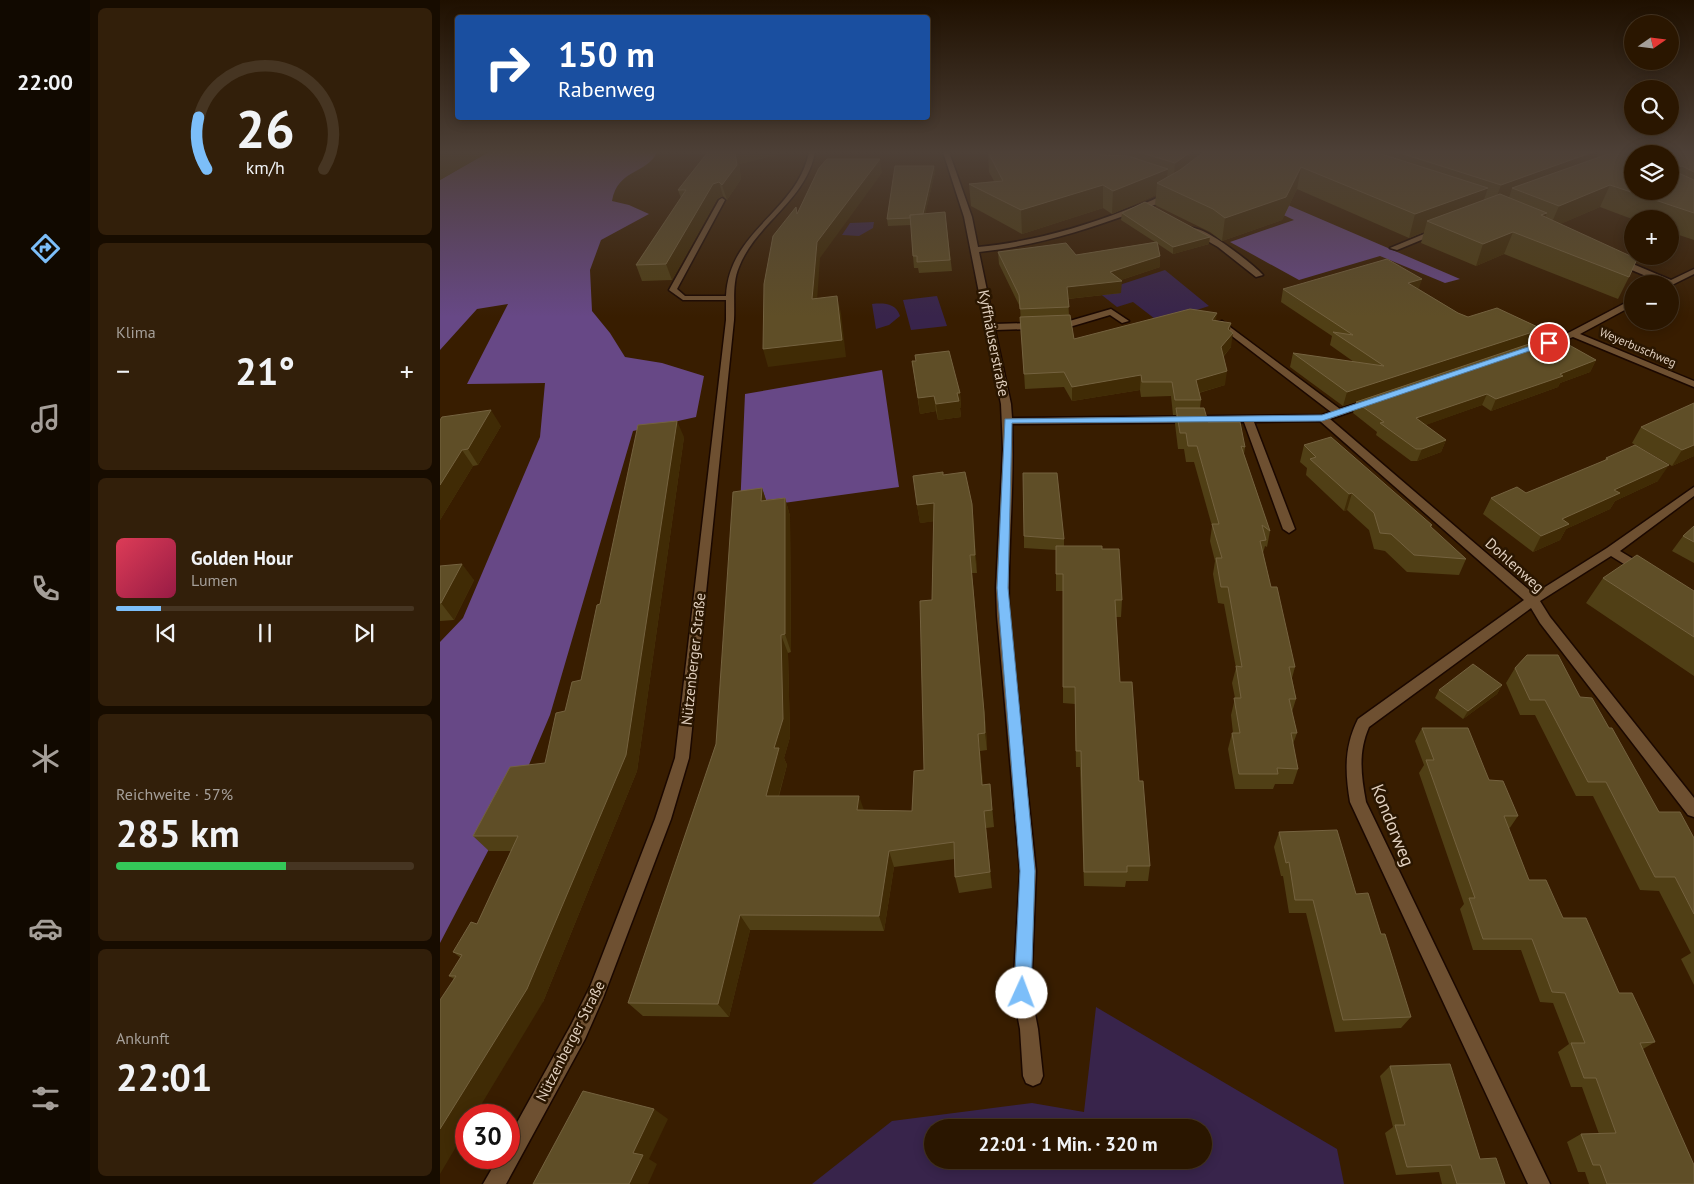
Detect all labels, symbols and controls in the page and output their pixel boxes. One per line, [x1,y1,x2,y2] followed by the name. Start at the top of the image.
[1624,15,1679,70] north arrow
[1624,15,1679,330] map controls
[558,31,655,77] text: 150 m
[475,35,540,100] icon: right
[17,68,73,96] text: 22:00
[558,75,656,103] text: Rabenweg
[1624,80,1679,135] button: search
[236,95,294,162] text: 26
[1624,145,1679,200] button: layers
[245,156,285,179] text: km/h
[1624,210,1679,265] button: +
[28,231,63,266] icon: directions
[1624,275,1679,330] button: −
[974,288,1014,398] street label: Kyffhäuserstraße
[116,322,156,342] text: Klima
[1528,322,1570,364] pin
[1597,324,1679,370] street label: Weyerbuschweg
[1535,329,1563,357] icon: arrive
[235,346,295,395] text: 21°
[116,352,130,389] text: −
[400,352,414,389] text: +
[28,401,63,436] icon: music
[1482,534,1548,596] street label: Dohlenweg
[191,546,293,570] text: Golden Hour
[191,570,237,590] text: Lumen
[28,571,63,606] icon: phone
[677,592,709,726] street label: Nützenberger Straße
[152,619,180,647] icon: previous
[251,619,279,647] icon: pause
[350,619,378,647] icon: next
[28,741,63,776] icon: climate
[1366,780,1420,870] street label: Kondorweg
[116,784,233,804] text: Reichweite · 57%
[116,808,240,857] text: 285 km
[28,911,63,946] icon: car
[995,966,1047,1018] position arrow
[531,977,609,1105] street label: Nützenberger Straße
[116,1028,169,1048] text: Ankunft
[116,1052,212,1101] text: 22:01
[28,1081,63,1116] icon: filters
[455,1104,520,1169] speed limit sign: 30
[978,1132,1158,1156] text: 22:01 · 1 Min. · 320 m

